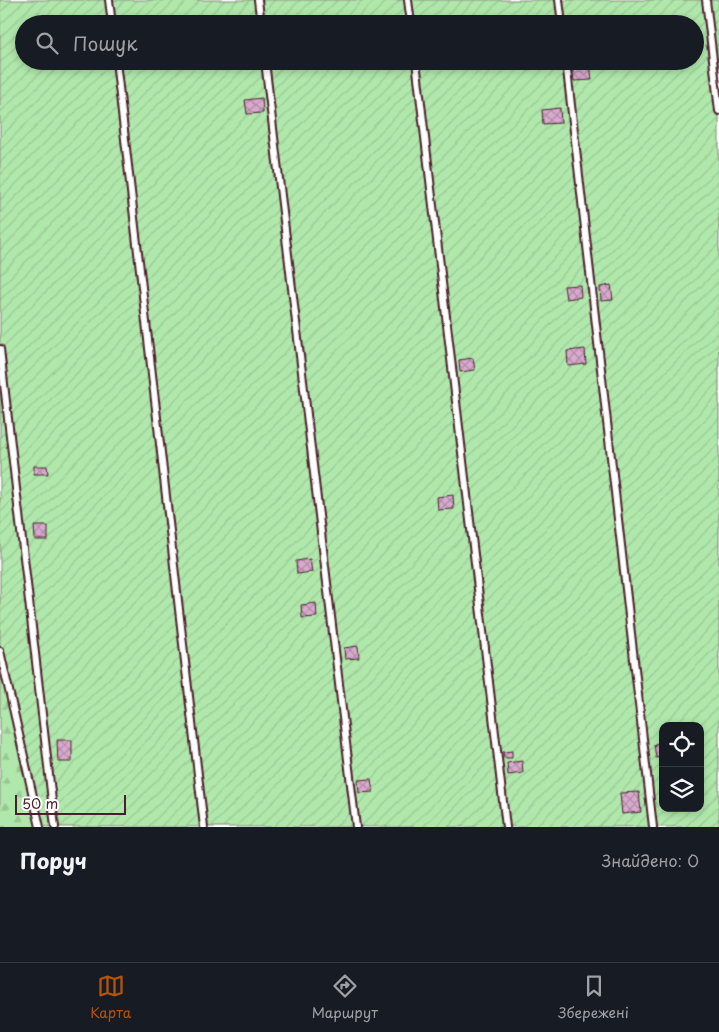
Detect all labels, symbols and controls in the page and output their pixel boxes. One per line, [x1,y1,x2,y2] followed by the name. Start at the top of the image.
[15,15,704,70] search box
[33,29,61,57] icon: search
[73,29,138,57] text: Пошук
[659,722,704,812] map controls
[659,722,704,767] button: locate
[659,767,704,812] button: layers
[15,792,126,815] scale bar
[22,793,58,814] text: 50 m
[20,844,87,876] text: Поруч
[602,848,699,872] text: Знайдено: 0
[90,972,131,1023] tab: Карта
[312,972,378,1023] tab: Маршрут
[558,972,629,1023] tab: Збережені

